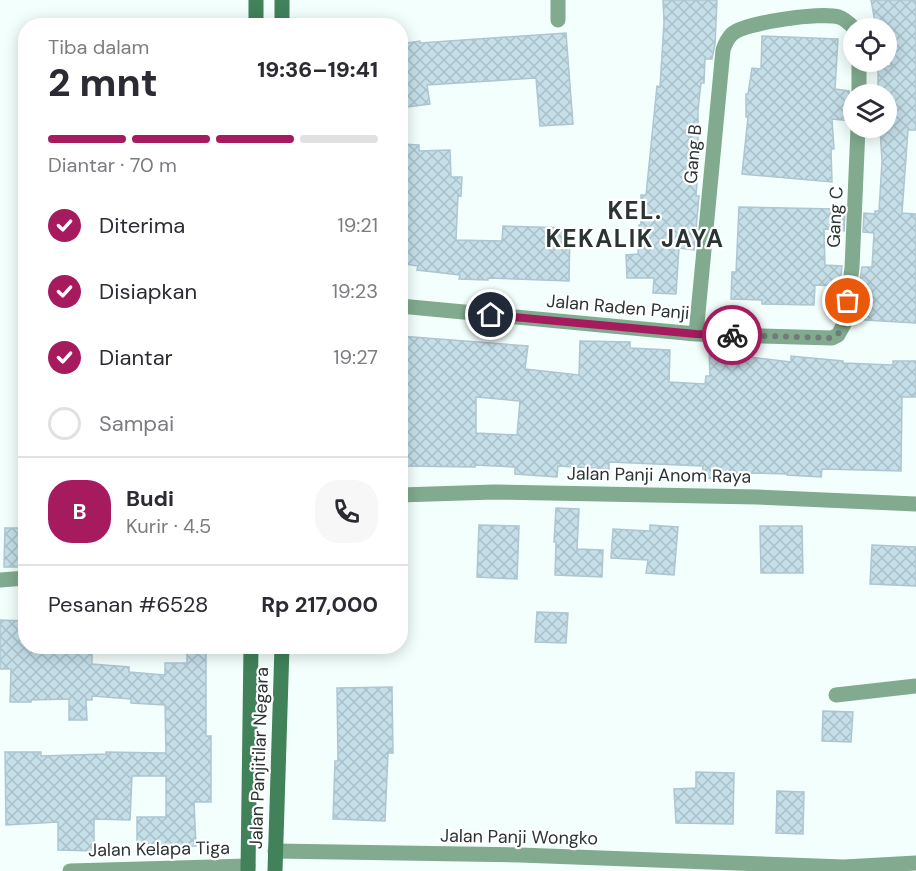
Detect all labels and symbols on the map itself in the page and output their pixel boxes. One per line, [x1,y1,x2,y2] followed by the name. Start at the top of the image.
[678,123,708,185] street label: Gang B
[821,186,849,248] street label: Gang C
[545,195,725,254] district label: KEL. KEKALIK JAYA
[822,275,873,326] pin
[465,289,516,340] pin
[546,289,690,325] street label: Jalan Raden Panji
[702,305,762,365] courier
[567,461,751,489] street label: Jalan Panji Anom Raya
[244,667,274,849] street label: Jalan Panjitilar Negara
[440,824,598,850] street label: Jalan Panji Wongko
[88,836,230,862] street label: Jalan Kelapa Tiga

